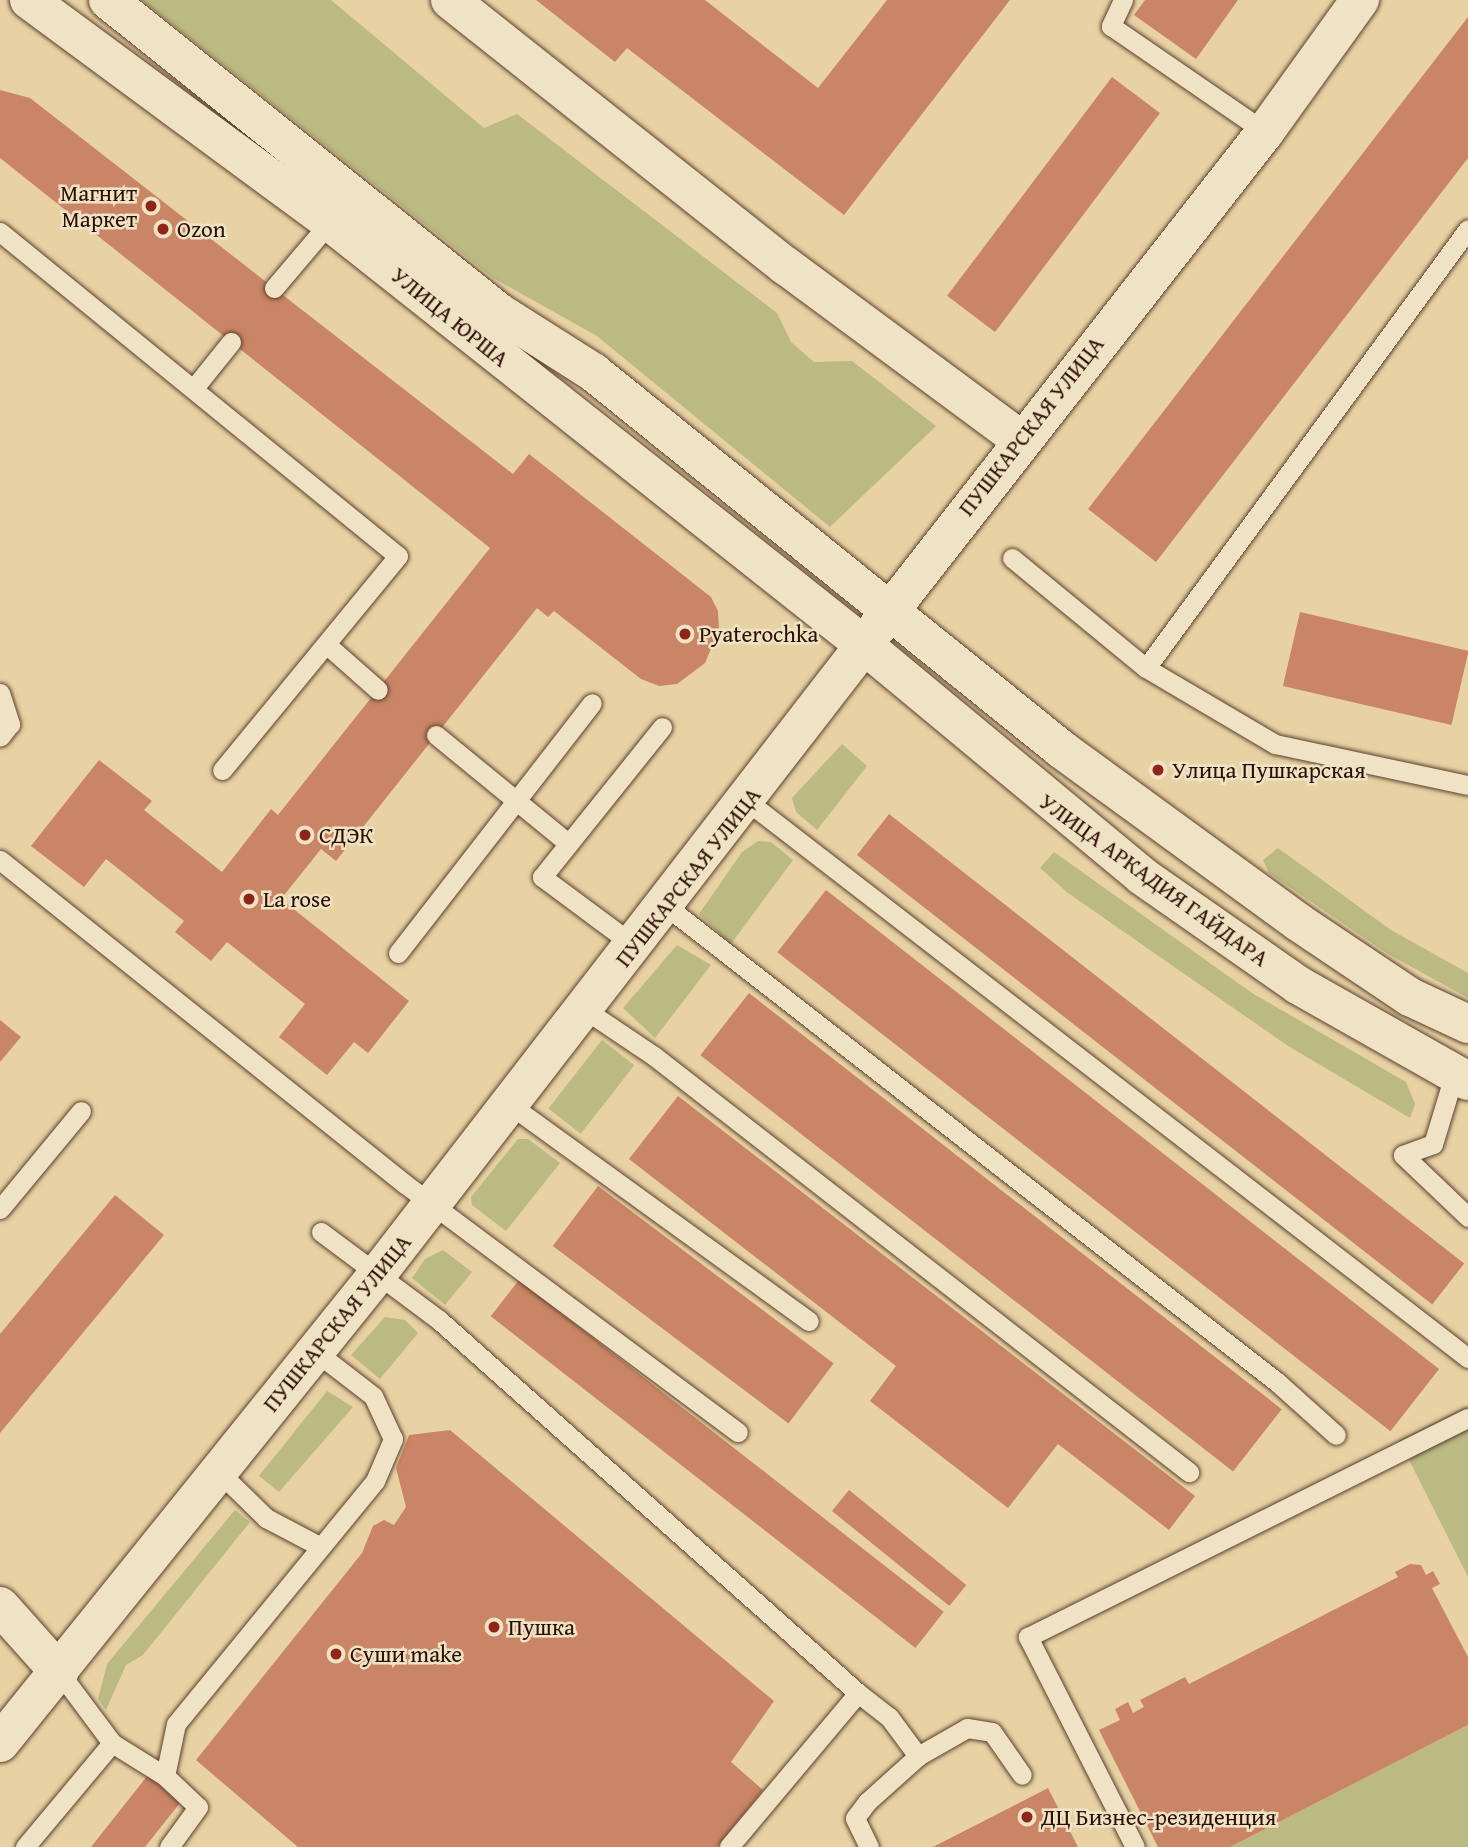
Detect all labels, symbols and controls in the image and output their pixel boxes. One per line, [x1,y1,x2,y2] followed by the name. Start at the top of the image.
[60,179,137,233] place label: Магнит Маркет
[143,198,159,214] marker: Магнит Маркет
[177,215,226,243] place label: Ozon
[155,221,171,237] marker: Ozon
[386,261,514,373] street label: УЛИЦА ЮРША
[952,331,1110,521] street label: ПУШКАРСКАЯ УЛИЦА
[699,620,818,648] place label: Pyaterochka
[677,626,693,642] marker: Pyaterochka
[1172,756,1366,784] place label: Улица Пушкарская
[1150,762,1166,778] marker: Улица Пушкарская
[609,782,767,972] street label: ПУШКАРСКАЯ УЛИЦА
[1034,788,1274,972] street label: УЛИЦА АРКАДИЯ ГАЙДАРА
[319,821,373,849] place label: СДЭК
[297,827,313,843] marker: СДЭК
[263,885,331,913] place label: La rose
[241,891,257,907] marker: La rose
[257,1229,417,1417] street label: ПУШКАРСКАЯ УЛИЦА
[508,1613,575,1641] place label: Пушка
[486,1619,502,1635] marker: Пушка
[350,1640,462,1668] place label: Суши make
[328,1646,344,1662] marker: Суши make
[1041,1803,1276,1831] place label: ДЦ Бизнес-резиденция
[1019,1809,1035,1825] marker: ДЦ Бизнес-резиденция

